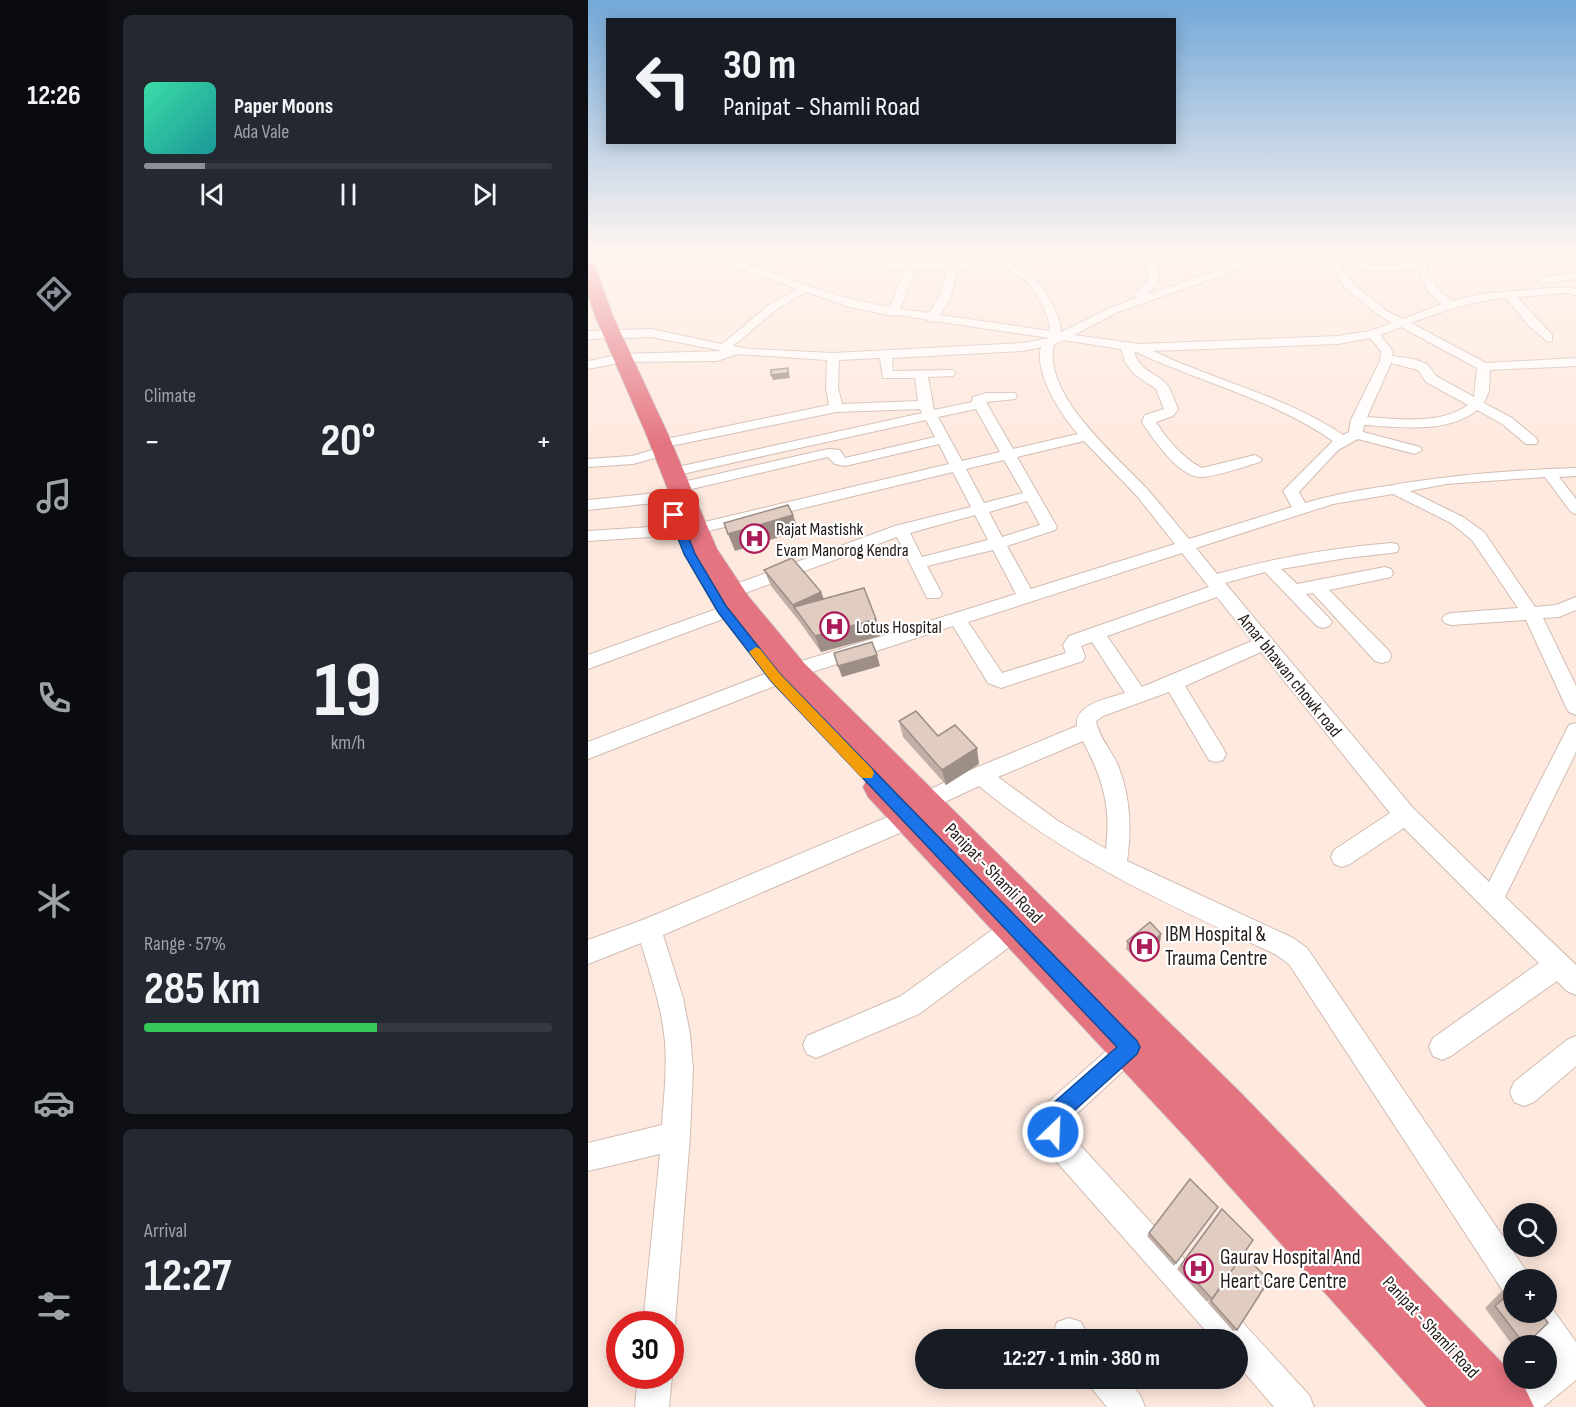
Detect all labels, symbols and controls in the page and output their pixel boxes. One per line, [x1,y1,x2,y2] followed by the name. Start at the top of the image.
[723,40,796,91] text: 30 m
[624,42,702,120] icon: left
[27,80,81,112] text: 12:26
[723,91,920,123] text: Panipat - Shamli Road
[234,93,333,120] text: Paper Moons
[234,120,289,144] text: Ada Vale
[196,178,229,211] icon: previous
[332,178,365,211] icon: pause
[468,178,501,211] icon: next
[33,273,75,315] icon: directions
[144,384,196,408] text: Climate
[320,414,376,469] text: 20°
[144,422,160,462] text: −
[536,422,552,462] text: +
[33,475,75,517] icon: music
[648,489,699,540] pin
[657,498,690,531] icon: arrive
[776,519,909,561] place label: Rajat Mastishk Evam Manorog Kendra
[739,523,771,555] hospital icon: Rajat Mastishk Evam Manorog Kendra
[1233,609,1346,741] street label: Amar bhawan chowk road
[819,611,851,643] hospital icon: Lotus Hospital
[856,617,942,638] place label: Lotus Hospital
[314,645,382,738] text: 19
[33,677,75,719] icon: phone
[331,731,365,755] text: km/h
[940,819,1047,928] street label: Panipat - Shamli Road
[33,880,75,922] icon: climate
[1165,922,1268,971] place label: IBM Hospital & Trauma Centre
[1128,930,1160,962] hospital icon: IBM Hospital & Trauma Centre
[144,932,226,956] text: Range · 57%
[144,962,261,1017] text: 285 km
[33,1082,75,1124] icon: car
[1021,1100,1085,1164] position arrow
[1503,1203,1557,1389] map controls
[1503,1203,1557,1257] button: search
[144,1219,187,1243] text: Arrival
[1220,1245,1361,1294] place label: Gaurav Hospital And Heart Care Centre
[144,1249,231,1304] text: 12:27
[1183,1253,1215,1285] hospital icon: Gaurav Hospital And Heart Care Centre
[1503,1269,1557,1323] button: +
[1378,1272,1483,1383] street label: Panipat - Shamli Road
[33,1285,75,1327] icon: filters
[606,1311,684,1389] speed limit sign: 30
[1503,1335,1557,1389] button: −
[1003,1345,1160,1372] text: 12:27 · 1 min · 380 m

